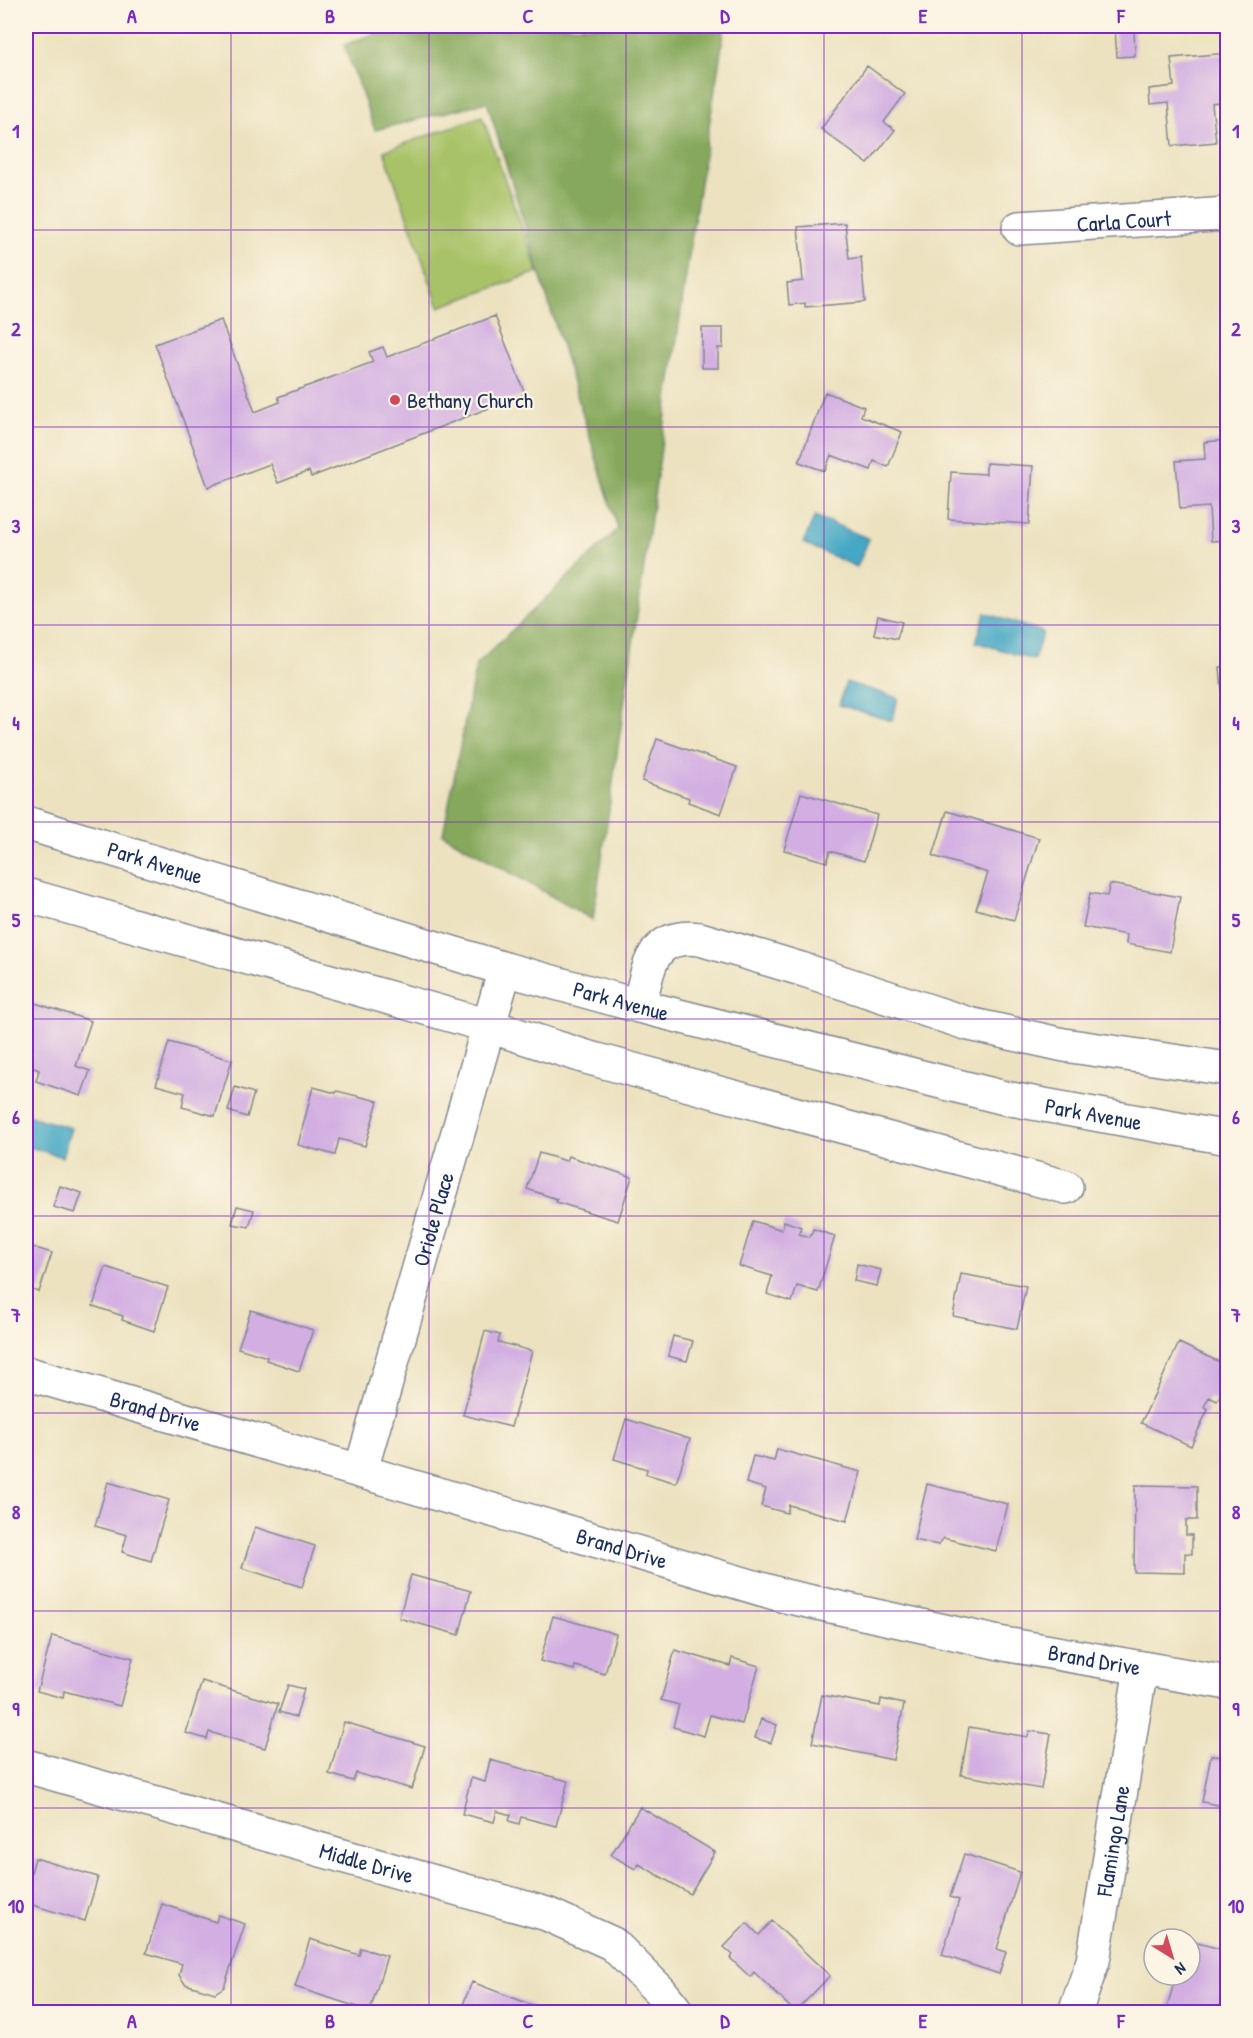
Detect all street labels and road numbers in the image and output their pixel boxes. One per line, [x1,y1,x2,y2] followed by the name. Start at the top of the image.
[1076,203,1172,239] street label: Carla Court
[104,834,206,891] street label: Park Avenue
[570,974,672,1028] street label: Park Avenue
[1043,1090,1144,1137] street label: Park Avenue
[405,1168,461,1270] street label: Oriole Place
[107,1384,205,1439] street label: Brand Drive
[573,1521,671,1576] street label: Brand Drive
[1046,1637,1143,1683] street label: Brand Drive
[1089,1783,1137,1899] street label: Flamingo Lane
[316,1835,417,1890] street label: Middle Drive

